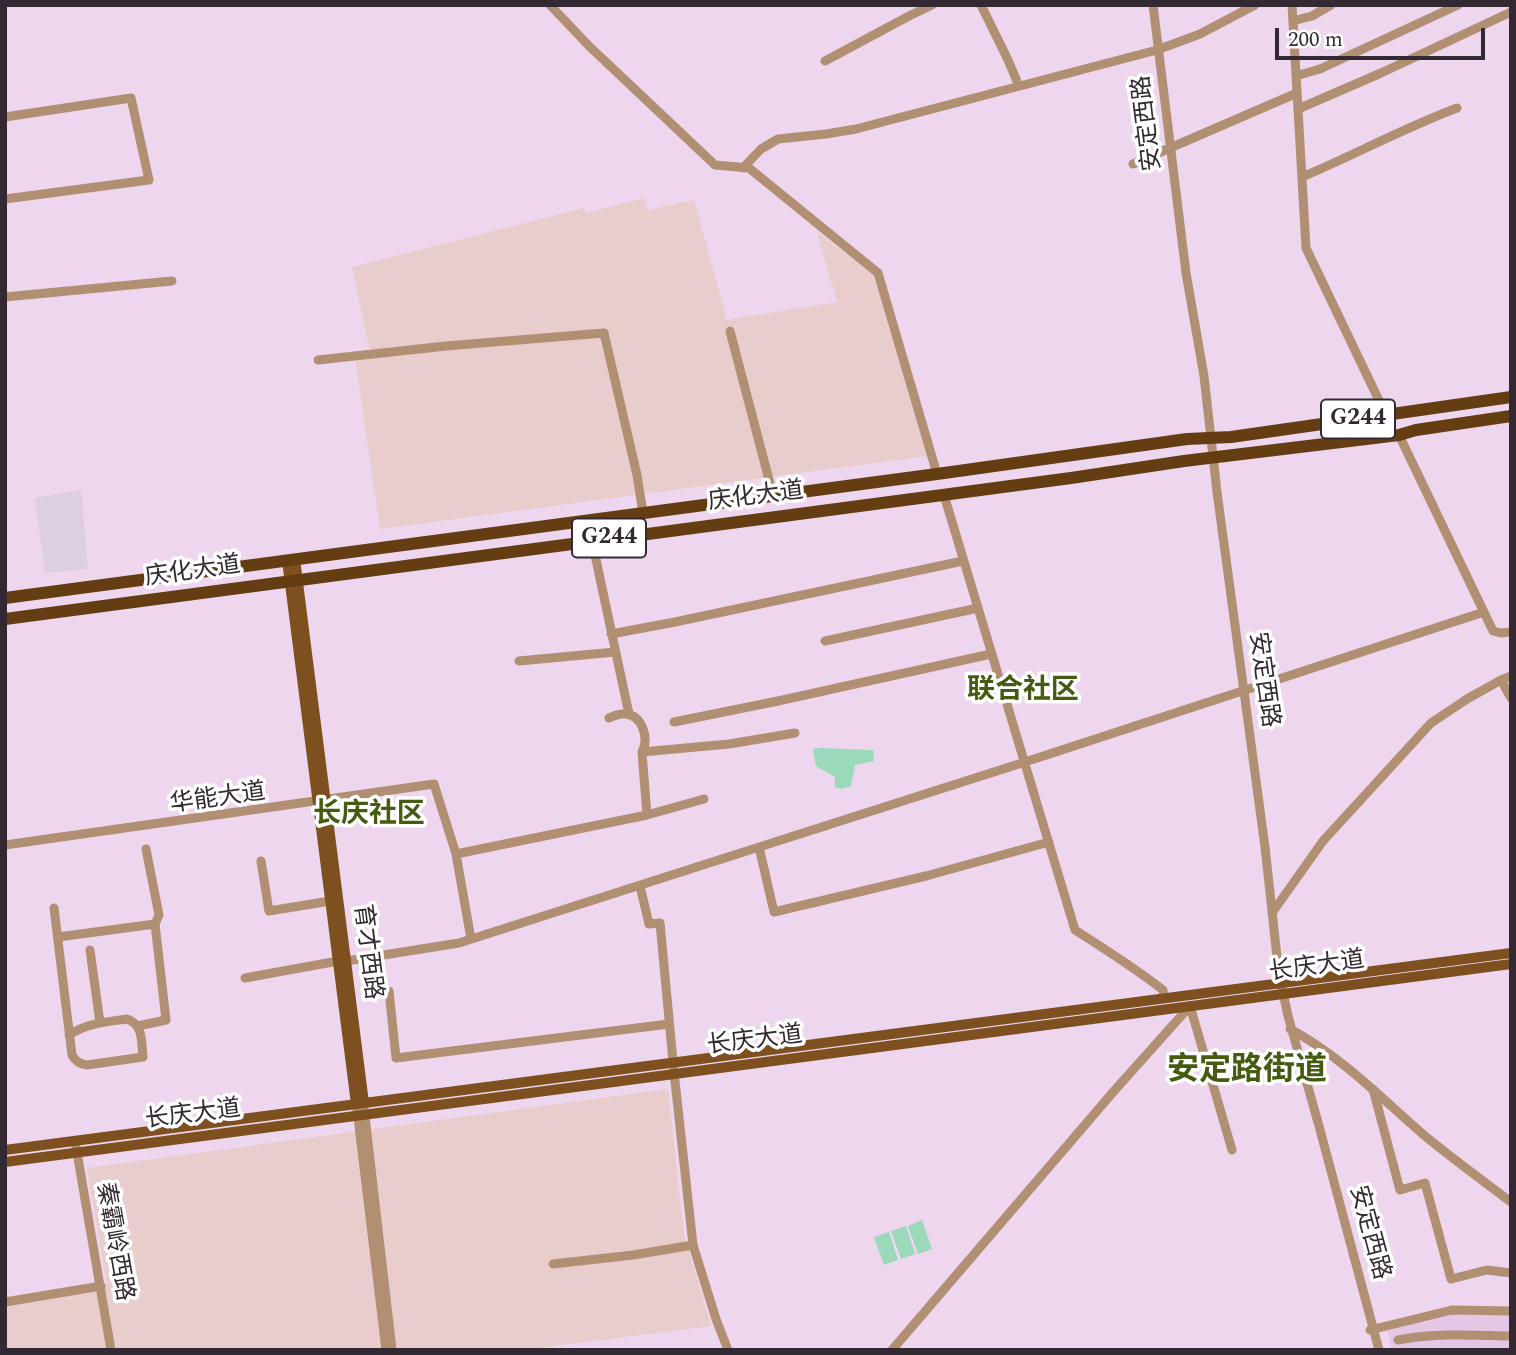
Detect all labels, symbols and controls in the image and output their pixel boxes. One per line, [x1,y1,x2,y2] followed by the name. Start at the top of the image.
[1278,14,1488,58] scale bar
[1288,24,1343,56] text: 200 m
[1129,74,1169,172] street label: 安定西路
[1321,400,1395,438] road number: G244
[707,478,805,518] street label: 庆化大道
[572,518,646,558] road number: G244
[143,552,243,594] street label: 庆化大道
[1241,630,1283,730] street label: 安定西路
[967,676,1079,710] district label: 联合社区
[168,779,268,821] street label: 华能大道
[313,800,425,834] district label: 长庆社区
[346,903,386,1001] street label: 育才西路
[1267,947,1367,989] street label: 长庆大道
[706,1022,804,1062] street label: 长庆大道
[1167,1054,1327,1092] district label: 安定路街道
[144,1096,242,1136] street label: 长庆大道
[88,1180,138,1304] street label: 秦霸岭西路
[1342,1183,1394,1283] street label: 安定西路

